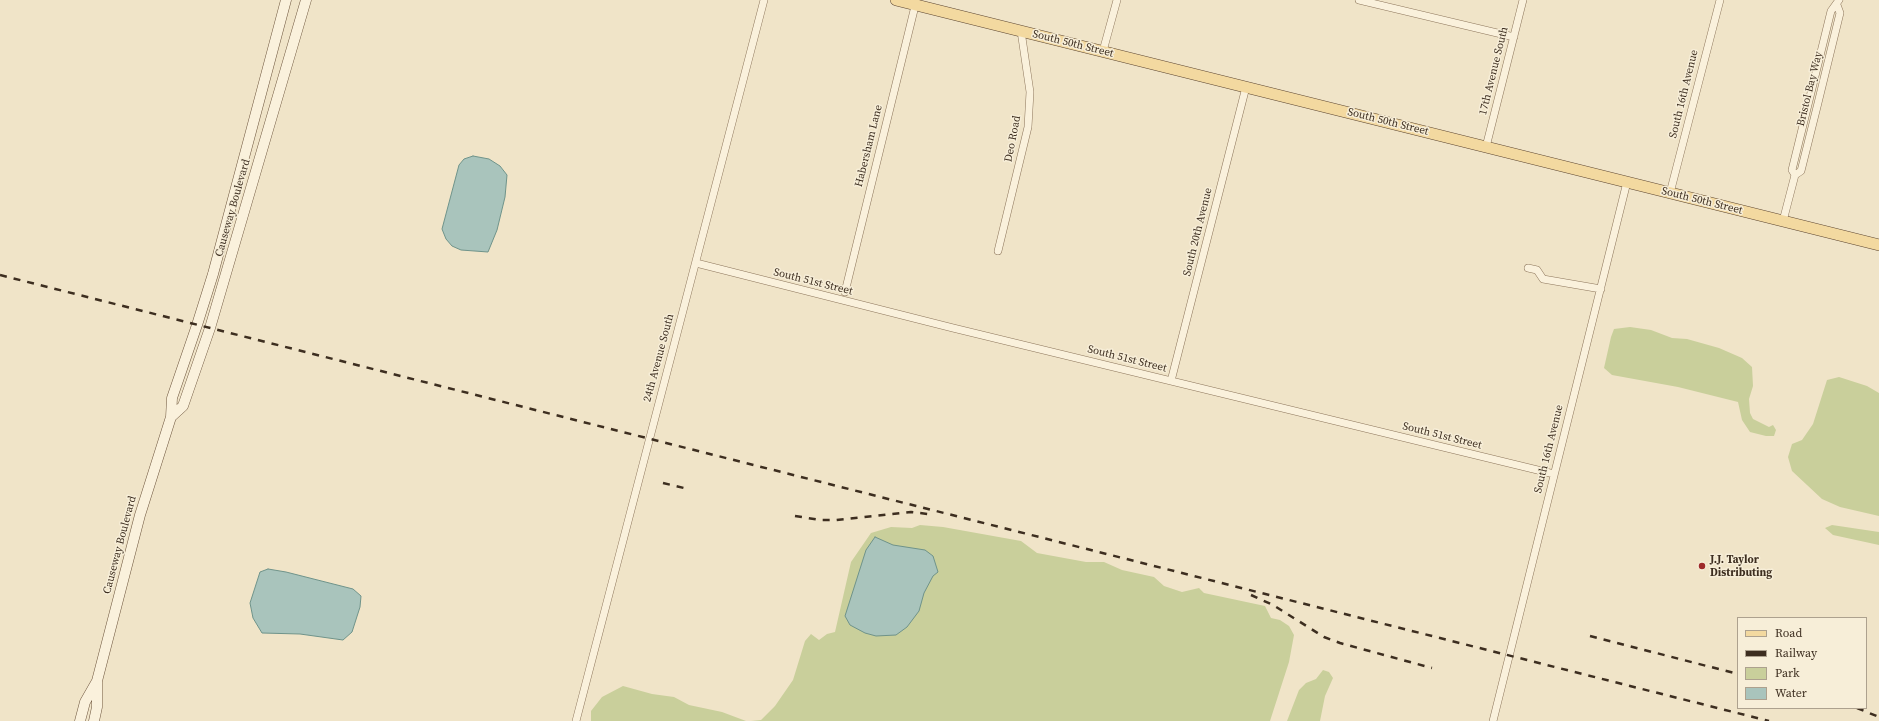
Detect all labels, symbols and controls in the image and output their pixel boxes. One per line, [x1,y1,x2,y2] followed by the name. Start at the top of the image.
[1477,25,1511,117] street label: 17th Avenue South
[1031,28,1115,60] street label: South 50th Street
[1667,48,1701,140] street label: South 16th Avenue
[1794,50,1826,128] street label: Bristol Bay Way
[852,104,886,188] street label: Habersham Lane
[1346,106,1430,138] street label: South 50th Street
[1002,115,1024,163] street label: Deo Road
[213,158,253,258] street label: Causeway Boulevard
[1660,185,1744,217] street label: South 50th Street
[1181,186,1215,278] street label: South 20th Avenue
[772,266,854,298] street label: South 51st Street
[641,313,677,403] street label: 24th Avenue South
[1086,343,1168,375] street label: South 51st Street
[1532,403,1566,495] street label: South 16th Avenue
[1401,420,1483,452] street label: South 51st Street
[101,495,139,595] street label: Causeway Boulevard
[1710,553,1772,579] place label: J.J. Taylor Distributing
[1697,561,1707,571] marker: J.J. Taylor Distributing
[1737,617,1867,709] legend
[1775,625,1802,641] text: Road
[1775,645,1817,661] text: Railway
[1775,665,1800,681] text: Park
[1775,685,1807,701] text: Water

